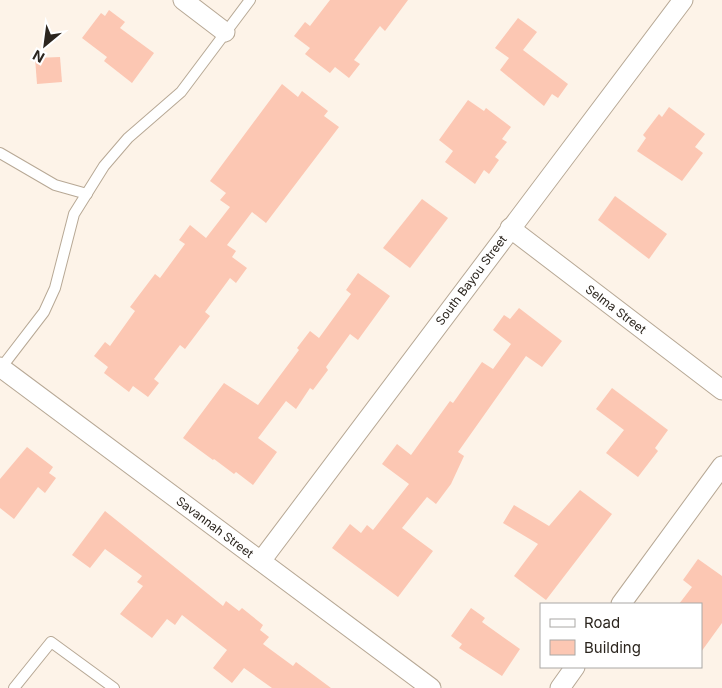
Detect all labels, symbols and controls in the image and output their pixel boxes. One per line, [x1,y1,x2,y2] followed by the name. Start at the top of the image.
[20,20,70,70] north arrow
[30,47,47,67] text: N
[432,232,510,328] street label: South Bayou Street
[583,281,649,337] street label: Selma Street
[173,493,257,561] street label: Savannah Street
[540,603,702,668] legend
[584,613,620,632] text: Road
[584,638,641,657] text: Building

